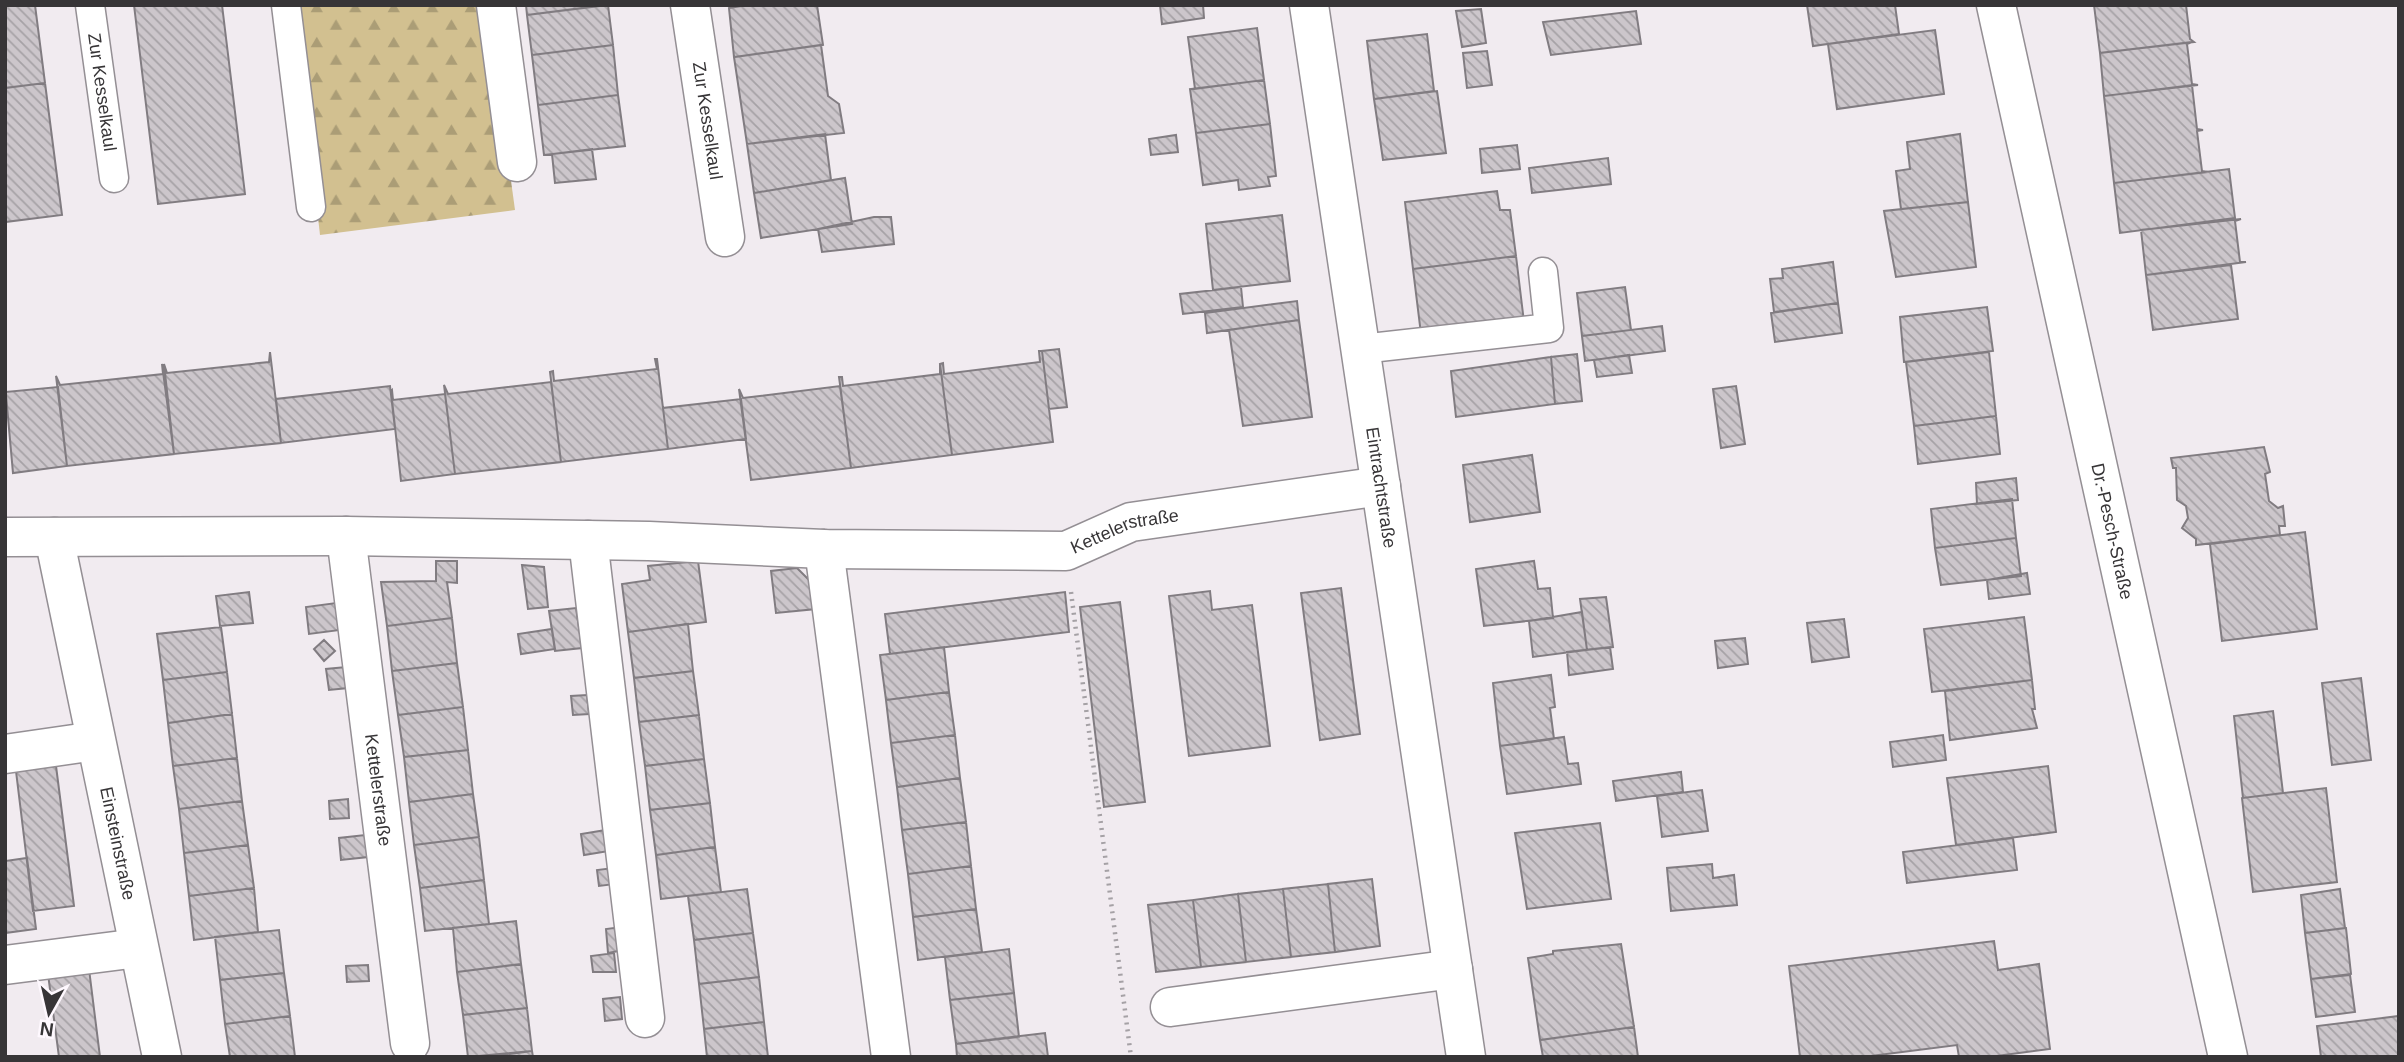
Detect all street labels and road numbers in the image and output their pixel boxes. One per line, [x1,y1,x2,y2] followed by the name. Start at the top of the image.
[84,32,120,153] street label: Zur Kesselkaul
[689,60,726,181] street label: Zur Kesselkaul
[1362,426,1400,550] street label: Eintrachtstraße
[2087,461,2137,601] street label: Dr.-Pesch-Straße
[1068,505,1180,558] street label: Kettelerstraße
[361,733,395,847] street label: Kettelerstraße
[96,785,139,902] street label: Einsteinstraße

